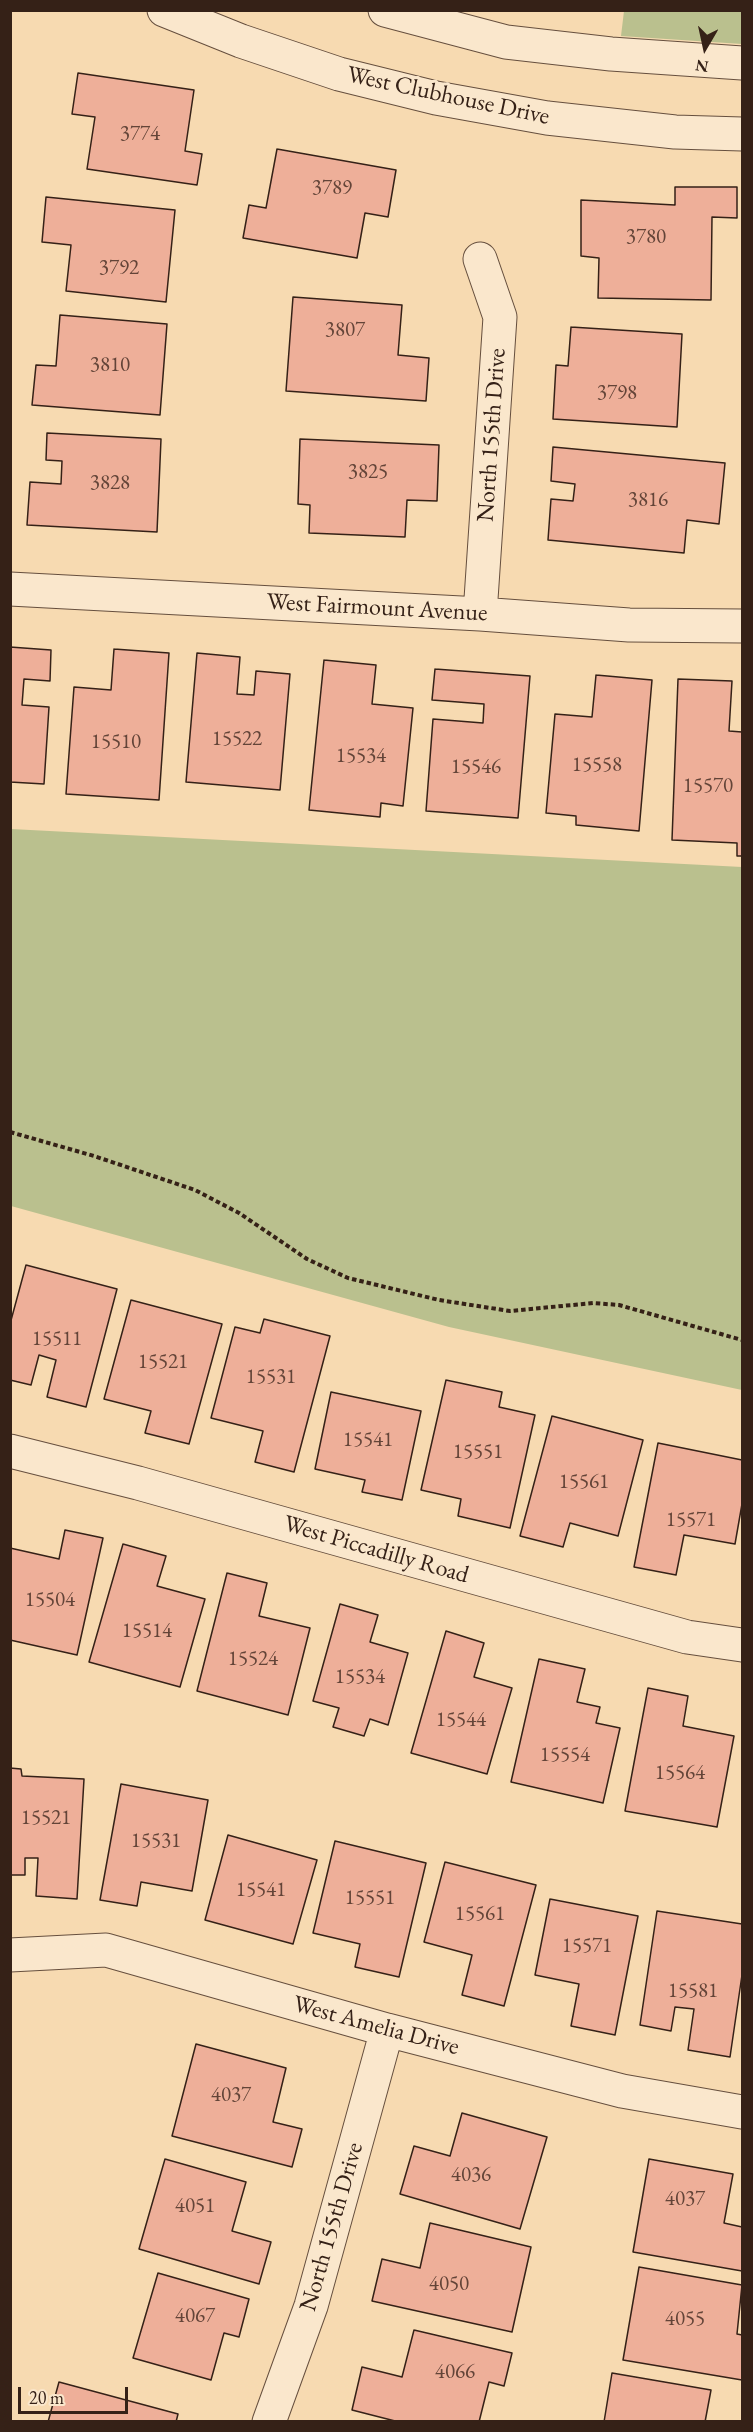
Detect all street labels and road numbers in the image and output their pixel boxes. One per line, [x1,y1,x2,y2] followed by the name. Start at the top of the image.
[344,60,552,132] street label: West Clubhouse Drive
[472,347,512,523] street label: North 155th Drive
[266,588,488,628] street label: West Fairmount Avenue
[280,1510,472,1590] street label: West Piccadilly Road
[290,1990,462,2062] street label: West Amelia Drive
[294,2139,370,2315] street label: North 155th Drive

